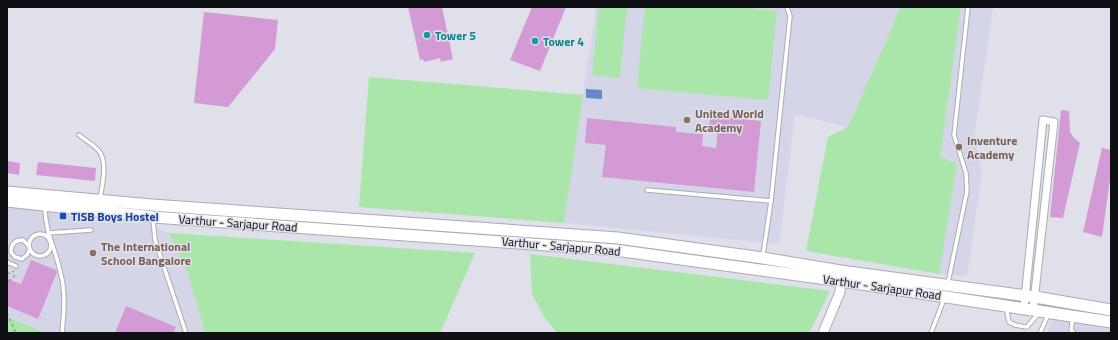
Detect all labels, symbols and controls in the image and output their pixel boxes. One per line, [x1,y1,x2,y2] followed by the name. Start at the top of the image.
[435,26,476,45] place label: Tower 5
[422,30,432,40] marker: Tower 5
[543,32,584,51] place label: Tower 4
[530,36,540,46] marker: Tower 4
[695,104,764,137] place label: United World Academy
[682,115,692,125] marker: United World Academy
[967,131,1017,164] place label: Inventure Academy
[954,142,964,152] marker: Inventure Academy
[71,207,159,226] place label: TISB Boys Hostel
[178,209,298,237] street label: Varthur - Sarjapur Road
[58,211,68,221] marker: TISB Boys Hostel
[501,231,621,261] street label: Varthur - Sarjapur Road
[101,237,191,270] place label: The International School Bangalore
[88,248,98,258] marker: The International School Bangalore
[822,269,942,305] street label: Varthur - Sarjapur Road

